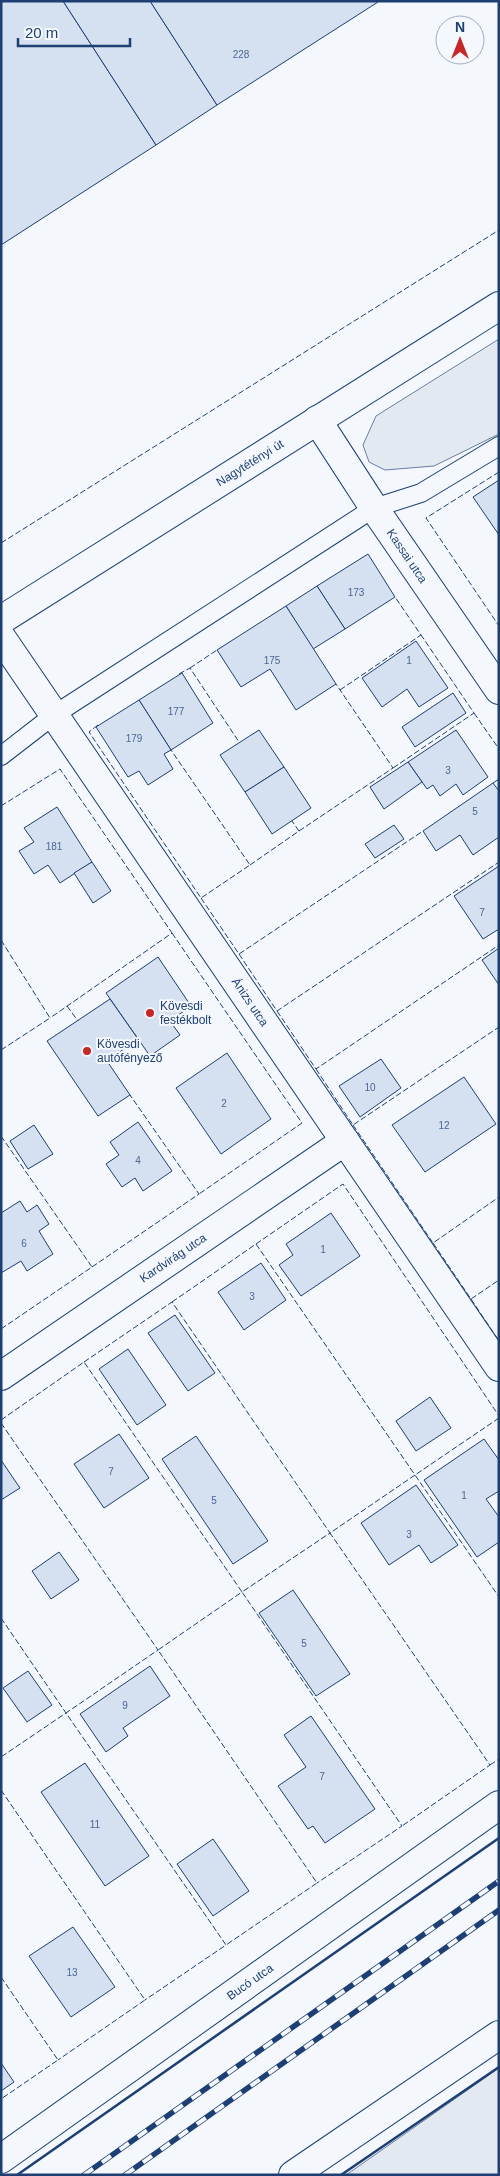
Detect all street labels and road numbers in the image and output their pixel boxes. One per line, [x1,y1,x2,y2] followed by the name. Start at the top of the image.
[214,436,287,489] street label: Nagytétényi út
[384,526,430,586] street label: Kassai utca
[229,975,272,1029] street label: Ánizs utca
[137,1230,209,1285] street label: Kardvirág utca
[224,1961,276,2003] street label: Bucó utca

